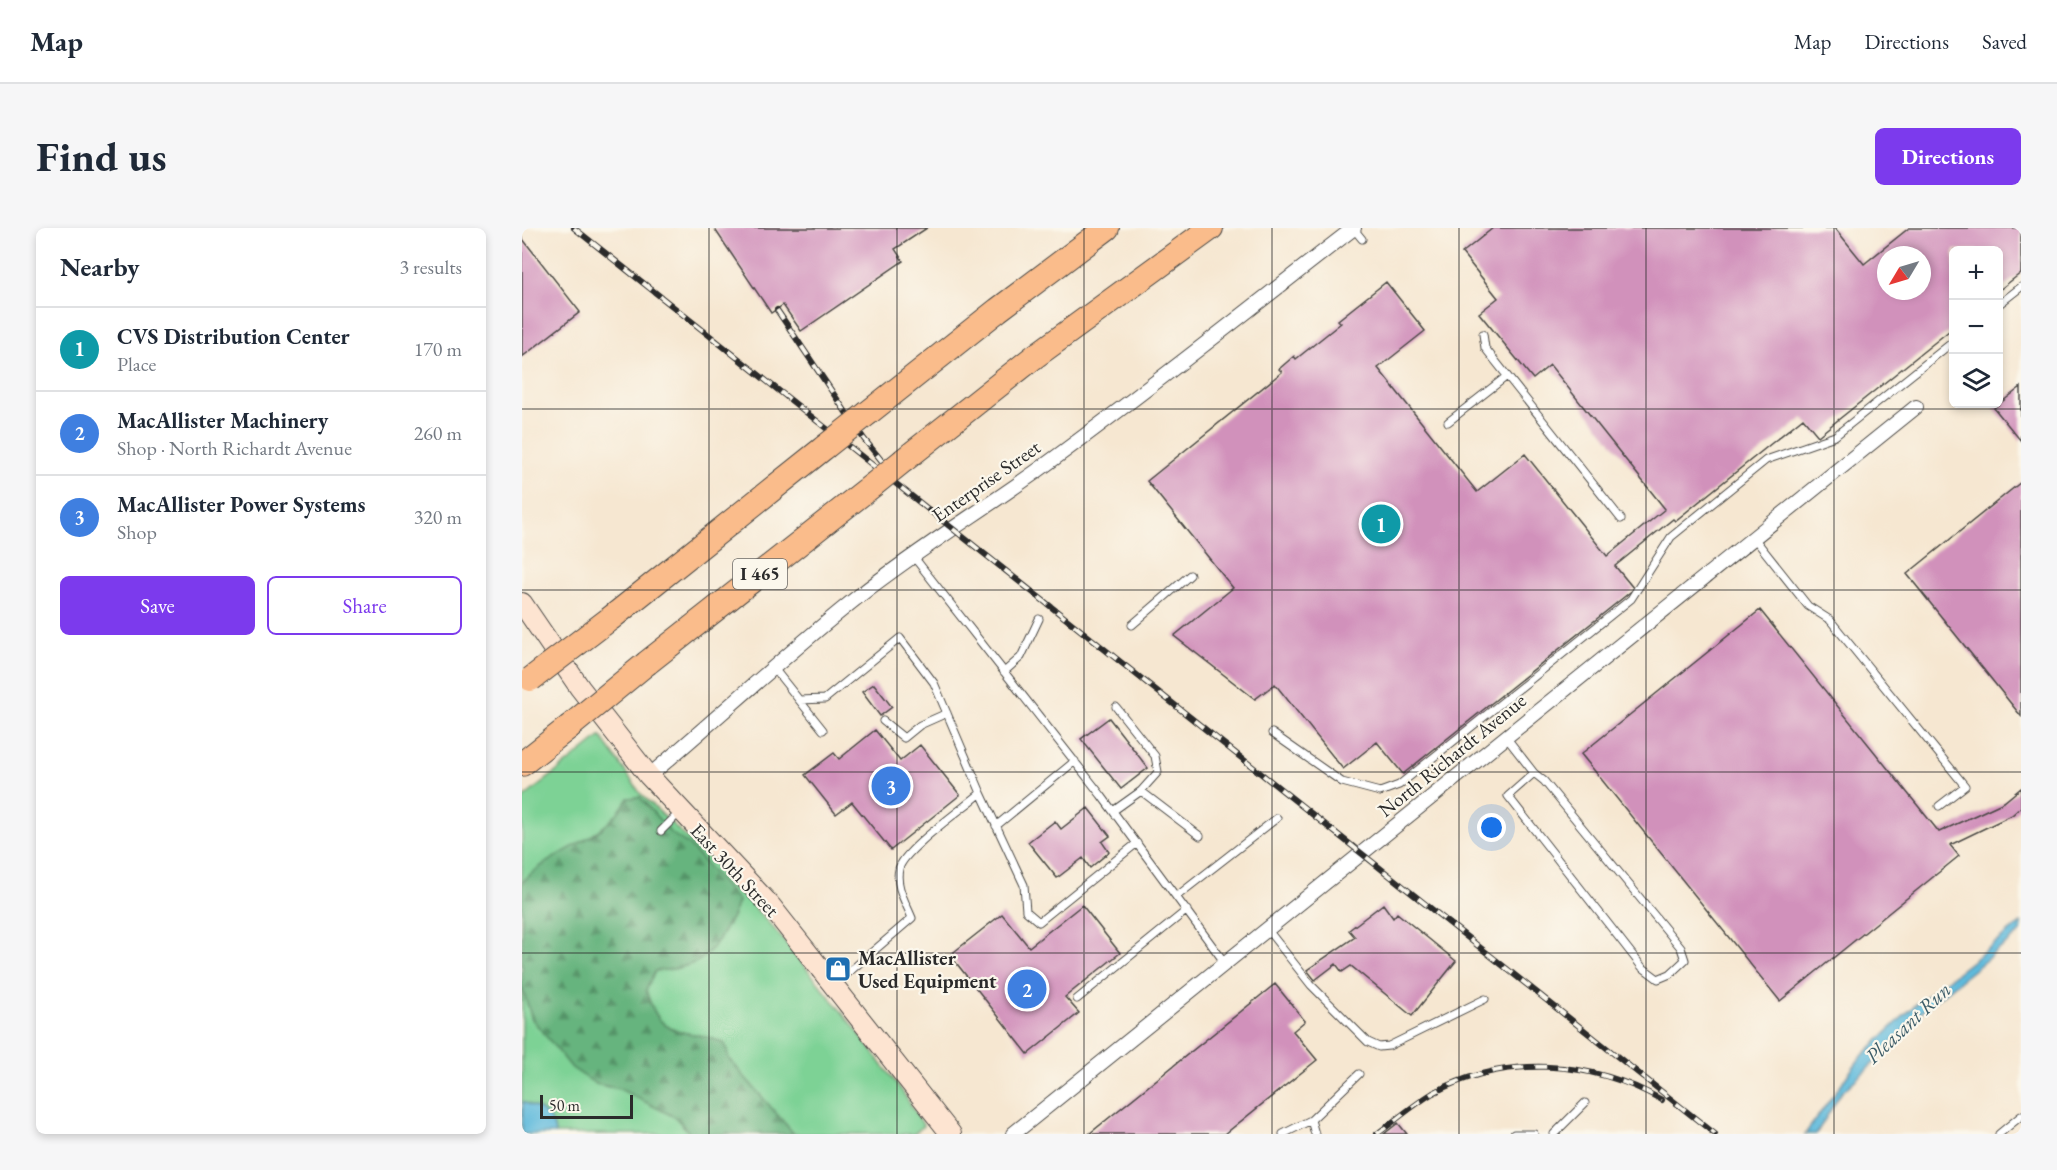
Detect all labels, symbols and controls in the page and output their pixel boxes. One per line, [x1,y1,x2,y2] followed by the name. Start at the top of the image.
[30,23,83,59] text: Map
[1794,28,1831,55] text: Map
[1864,28,1949,55] text: Directions
[1982,28,2027,55] text: Saved
[1875,128,2021,185] button: Directions
[36,129,167,184] text: Find us
[1877,246,1931,300] north arrow
[1949,246,2003,408] map controls
[1949,246,2003,300] button: +
[60,250,140,284] text: Nearby
[399,254,462,280] text: 3 results
[1949,300,2003,354] button: −
[117,322,350,351] text: CVS Distribution Center
[74,336,85,362] text: 1
[414,336,462,362] text: 170 m
[117,351,156,377] text: Place
[1949,354,2003,408] button: layers
[117,406,328,435] text: MacAllister Machinery
[74,420,85,446] text: 2
[414,420,462,446] text: 260 m
[927,434,1046,528] street label: Enterprise Street
[117,435,352,461] text: Shop · North Richardt Avenue
[117,490,365,519] text: MacAllister Power Systems
[1362,502,1400,546] pin: 1
[74,504,85,530] text: 3
[414,504,462,530] text: 320 m
[117,519,157,545] text: Shop
[733,559,787,589] road number: I 465
[60,576,255,635] button: Save
[267,576,462,635] button: Share
[1373,687,1531,823] street label: North Richardt Avenue
[872,764,910,808] pin: 3
[1477,813,1506,842] your location
[685,818,786,923] street label: East 30th Street
[858,945,997,994] place label: MacAllister Used Equipment
[823,954,853,984] shop icon: MacAllister Used Equipment
[1008,966,1046,1011] pin: 2
[1859,976,1956,1069] water label: Pleasant Run
[540,1092,633,1120] scale bar
[549,1095,580,1116] text: 50 m

